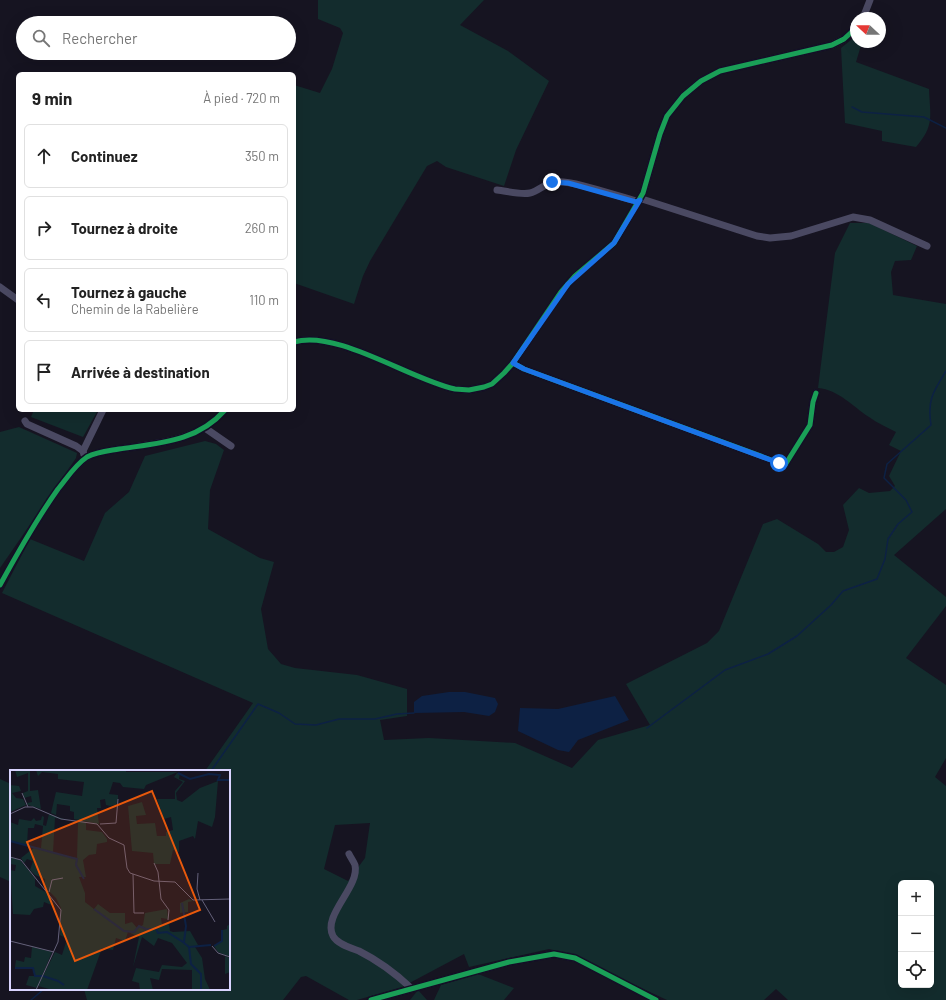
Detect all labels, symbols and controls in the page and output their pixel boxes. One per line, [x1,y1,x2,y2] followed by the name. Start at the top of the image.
[850,12,886,48] north arrow
[16,16,296,60] search box
[30,27,52,49] icon: search
[62,29,138,47] text: Rechercher
[32,88,72,108] text: 9 min
[203,90,280,106] text: À pied · 720 m
[33,145,55,167] icon: ahead
[71,147,138,165] text: Continuez
[245,148,279,164] text: 350 m
[543,173,561,191] route end
[33,217,55,239] icon: right
[71,219,178,237] text: Tournez à droite
[245,220,279,236] text: 260 m
[71,283,187,301] text: Tournez à gauche
[33,289,55,311] icon: left
[249,292,279,308] text: 110 m
[71,301,199,317] text: Chemin de la Rabelière
[33,361,55,383] icon: arrive
[71,363,210,381] text: Arrivée à destination
[770,454,788,472] route start
[10,770,230,990] inset map
[898,880,934,988] map controls
[898,880,934,916] button: +
[898,916,934,952] button: −
[898,952,934,988] button: locate

